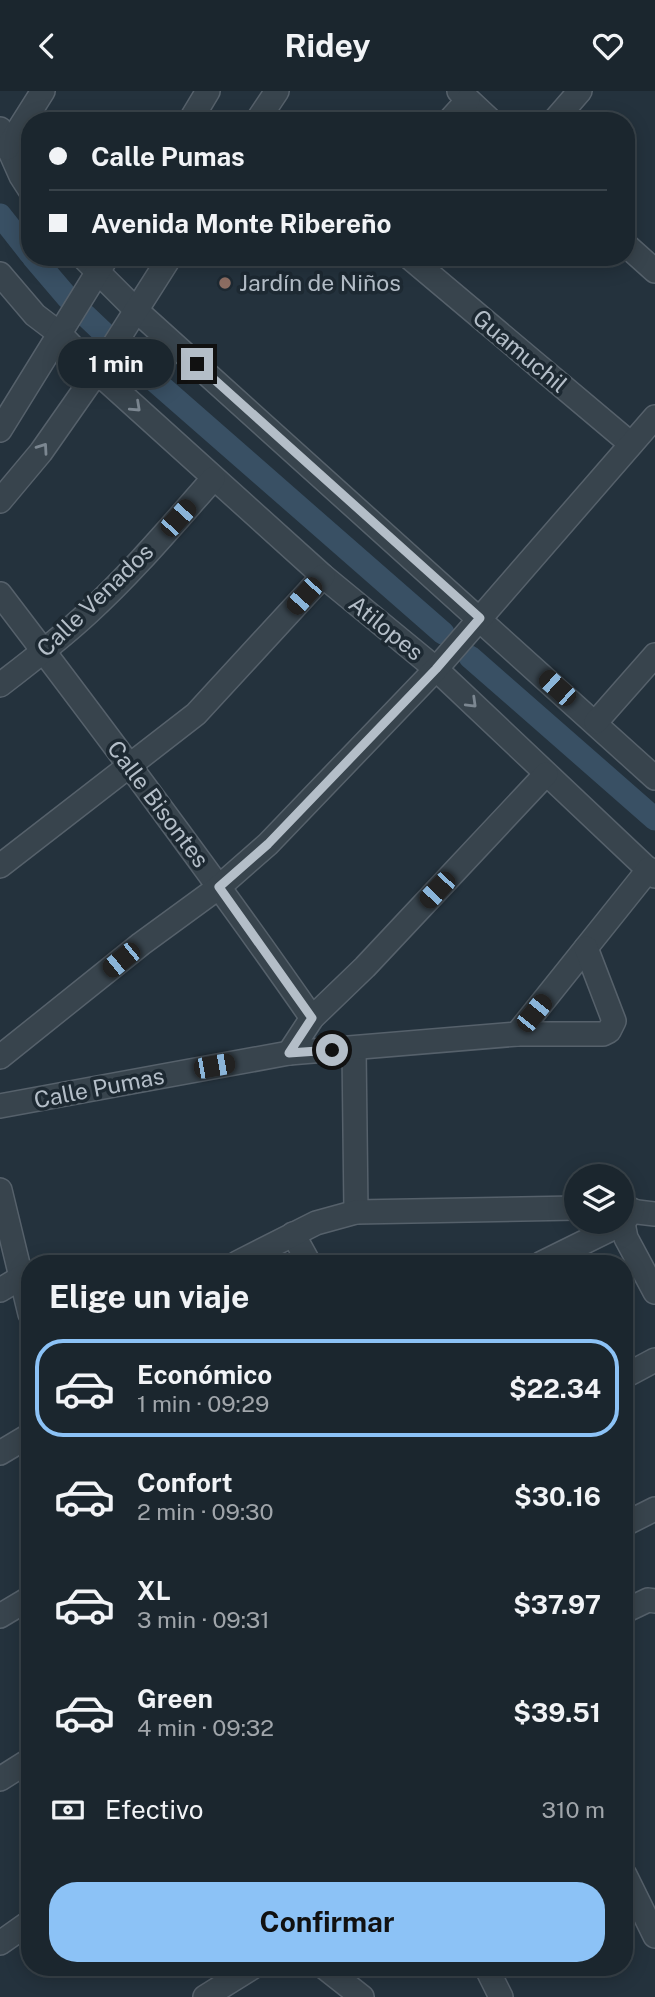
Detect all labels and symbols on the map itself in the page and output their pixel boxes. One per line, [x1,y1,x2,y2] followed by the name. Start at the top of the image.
[239,269,401,296] place label: Jardín de Niños
[217,275,233,291] marker: Jardín de Niños
[468,303,573,398] street label: Guamuchil
[57,339,172,389] callout: 1 min
[181,348,213,380] route end
[128,399,141,412] one-way arrow
[35,443,47,456] one-way arrow
[157,495,200,541] car
[31,537,158,662] street label: Calle Venados
[283,573,326,619] car
[344,590,429,666] street label: Atilopes
[535,666,580,710] car
[464,695,477,708] one-way arrow
[102,735,215,872] street label: Calle Bisontes
[415,867,460,913] car
[99,939,144,981] car
[513,990,556,1036] car
[316,1034,348,1066] route start
[192,1052,237,1080] car
[32,1062,166,1113] street label: Calle Pumas

